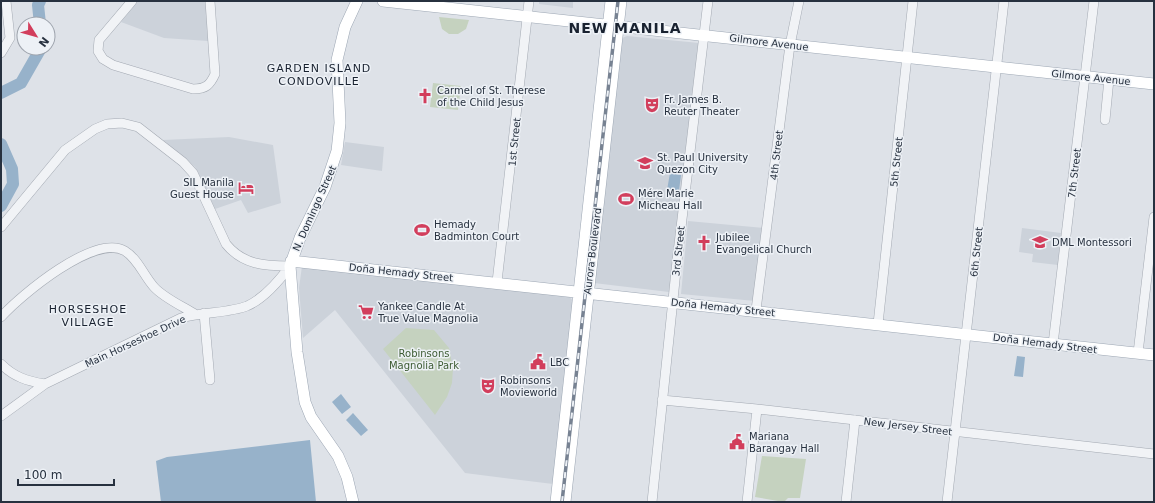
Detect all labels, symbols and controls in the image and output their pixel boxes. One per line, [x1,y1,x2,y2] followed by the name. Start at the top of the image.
[16,16,56,56] north arrow
[568,20,682,36] district label: NEW MANILA
[729,32,809,53] street label: Gilmore Avenue
[36,34,52,49] text: N
[267,62,371,88] district label: GARDEN ISLAND CONDOVILLE
[1051,68,1131,87] street label: Gilmore Avenue
[437,85,545,108] place label: Carmel of St. Therese of the Child Jesus
[416,87,434,105] church icon: Carmel of St. Therese of the Child Jesus
[664,94,740,117] place label: Fr. James B. Reuter Theater
[643,96,661,114] theatre icon: Fr. James B. Reuter Theater
[506,117,523,167] street label: 1st Street
[768,129,785,181] street label: 4th Street
[888,136,905,188] street label: 5th Street
[1066,147,1083,199] street label: 7th Street
[657,152,748,175] place label: St. Paul University Quezon City
[636,154,654,172] school or university icon: St. Paul University Quezon City
[291,164,338,253] street label: N. Domingo Street
[170,177,234,200] place label: SIL Manila Guest House
[237,179,255,197] hotel icon: SIL Manila Guest House
[638,188,702,211] place label: Mére Marie Micheau Hall
[617,190,635,208] sports icon: Mére Marie Micheau Hall
[582,207,603,295] street label: Aurora Boulevard
[434,219,519,242] place label: Hemady Badminton Court
[413,221,431,239] sports icon: Hemady Badminton Court
[670,225,687,277] street label: 3rd Street
[968,226,985,278] street label: 6th Street
[715,232,812,255] place label: Jubilee Evangelical Church
[1031,233,1049,251] school or university icon: DML Montessori
[695,234,713,252] church icon: Jubilee Evangelical Church
[1052,237,1132,248] place label: DML Montessori
[348,262,454,283] street label: Doña Hemady Street
[670,297,776,318] street label: Doña Hemady Street
[377,301,478,324] place label: Yankee Candle At True Value Magnolia
[49,303,127,329] district label: HORSESHOE VILLAGE
[357,303,375,321] supermarket icon: Yankee Candle At True Value Magnolia
[83,313,187,370] street label: Main Horseshoe Drive
[992,332,1098,355] street label: Doña Hemady Street
[389,348,459,371] park label: Robinsons Magnolia Park
[529,353,547,371] public building icon: LBC
[550,357,569,368] place label: LBC
[500,375,557,398] place label: Robinsons Movieworld
[479,377,497,395] theatre icon: Robinsons Movieworld
[863,416,953,437] street label: New Jersey Street
[749,431,819,454] place label: Mariana Barangay Hall
[728,433,746,451] public building icon: Mariana Barangay Hall
[18,461,114,487] scale bar
[24,468,62,482] text: 100 m

